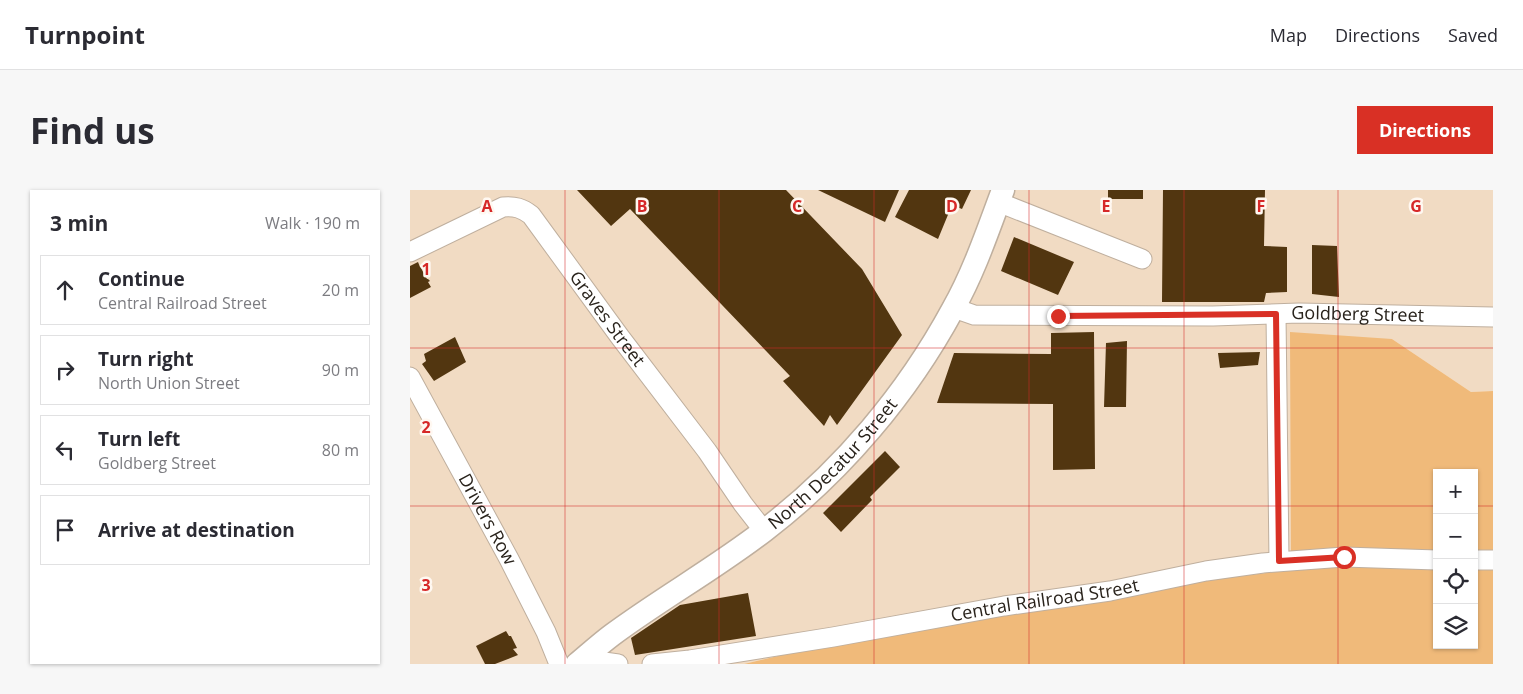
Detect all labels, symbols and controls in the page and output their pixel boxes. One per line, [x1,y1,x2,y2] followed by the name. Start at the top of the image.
[25,18,145,51] text: Turnpoint
[1270,23,1307,47] text: Map
[1335,23,1420,47] text: Directions
[1448,23,1498,47] text: Saved
[1357,106,1493,154] button: Directions
[30,107,155,154] text: Find us
[481,195,493,217] text: A
[637,195,647,217] text: B
[792,195,802,217] text: C
[946,195,958,217] text: D
[1102,195,1111,217] text: E
[1257,195,1265,217] text: F
[1410,195,1422,217] text: G
[50,209,108,237] text: 3 min
[265,212,360,234] text: Walk · 190 m
[421,258,431,280] text: 1
[98,266,185,292] text: Continue
[565,266,651,371] street label: Graves Street
[51,276,79,304] icon: ahead
[322,279,359,301] text: 20 m
[98,292,267,314] text: Central Railroad Street
[1291,300,1424,327] street label: Goldberg Street
[1047,305,1070,328] route end
[98,346,193,372] text: Turn right
[51,356,79,384] icon: right
[322,359,359,381] text: 90 m
[98,372,240,394] text: North Union Street
[763,393,902,534] street label: North Decatur Street
[421,416,431,438] text: 2
[98,426,180,452] text: Turn left
[51,436,79,464] icon: left
[322,439,359,461] text: 80 m
[98,452,216,474] text: Goldberg Street
[454,469,523,569] street label: Drivers Row
[1433,469,1478,649] map controls
[1433,469,1478,514] button: +
[1433,514,1478,559] button: −
[51,516,79,544] icon: arrive
[98,517,295,543] text: Arrive at destination
[1333,546,1356,569] route start
[1433,559,1478,604] button: locate
[949,572,1141,626] street label: Central Railroad Street
[421,574,431,596] text: 3
[1433,604,1478,649] button: layers

